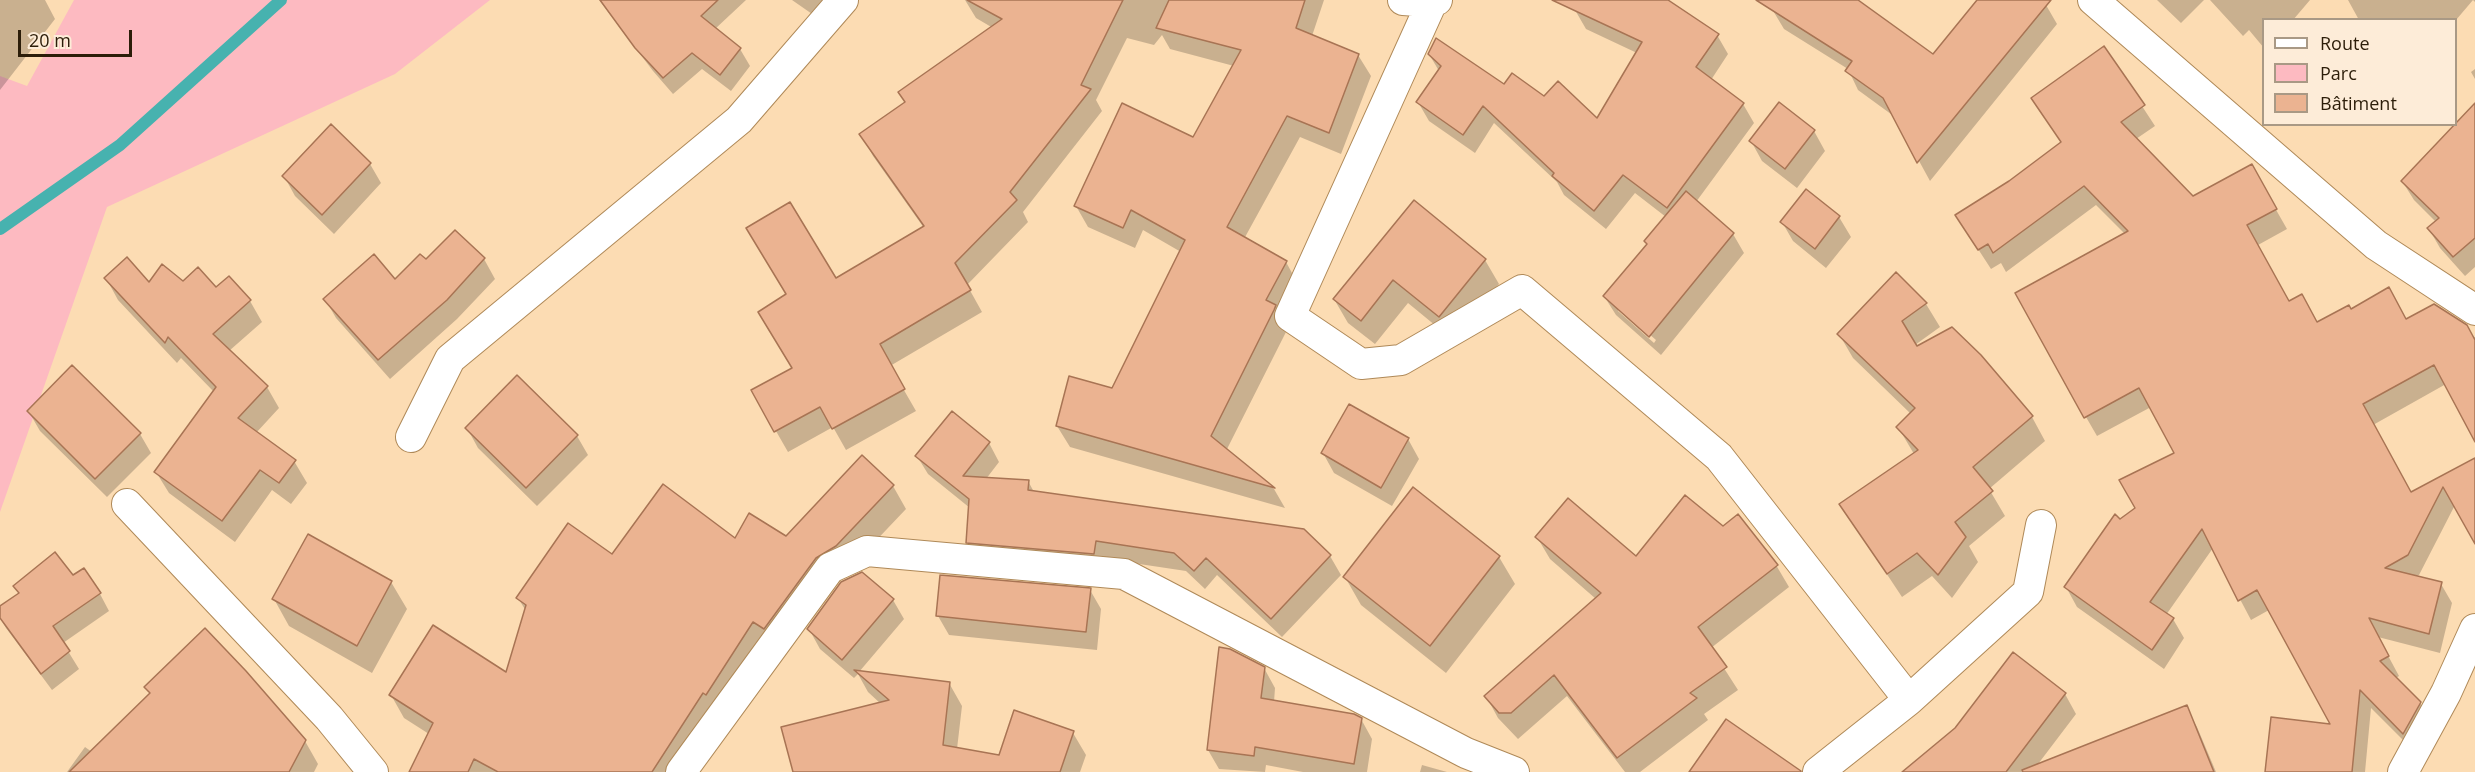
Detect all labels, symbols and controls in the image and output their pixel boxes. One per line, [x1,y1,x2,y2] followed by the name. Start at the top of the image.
[21,18,135,56] scale bar
[2262,18,2457,126] legend
[29,28,71,52] text: 20 m
[2320,31,2370,55] text: Route
[2320,61,2357,85] text: Parc
[2320,91,2397,115] text: Bâtiment

